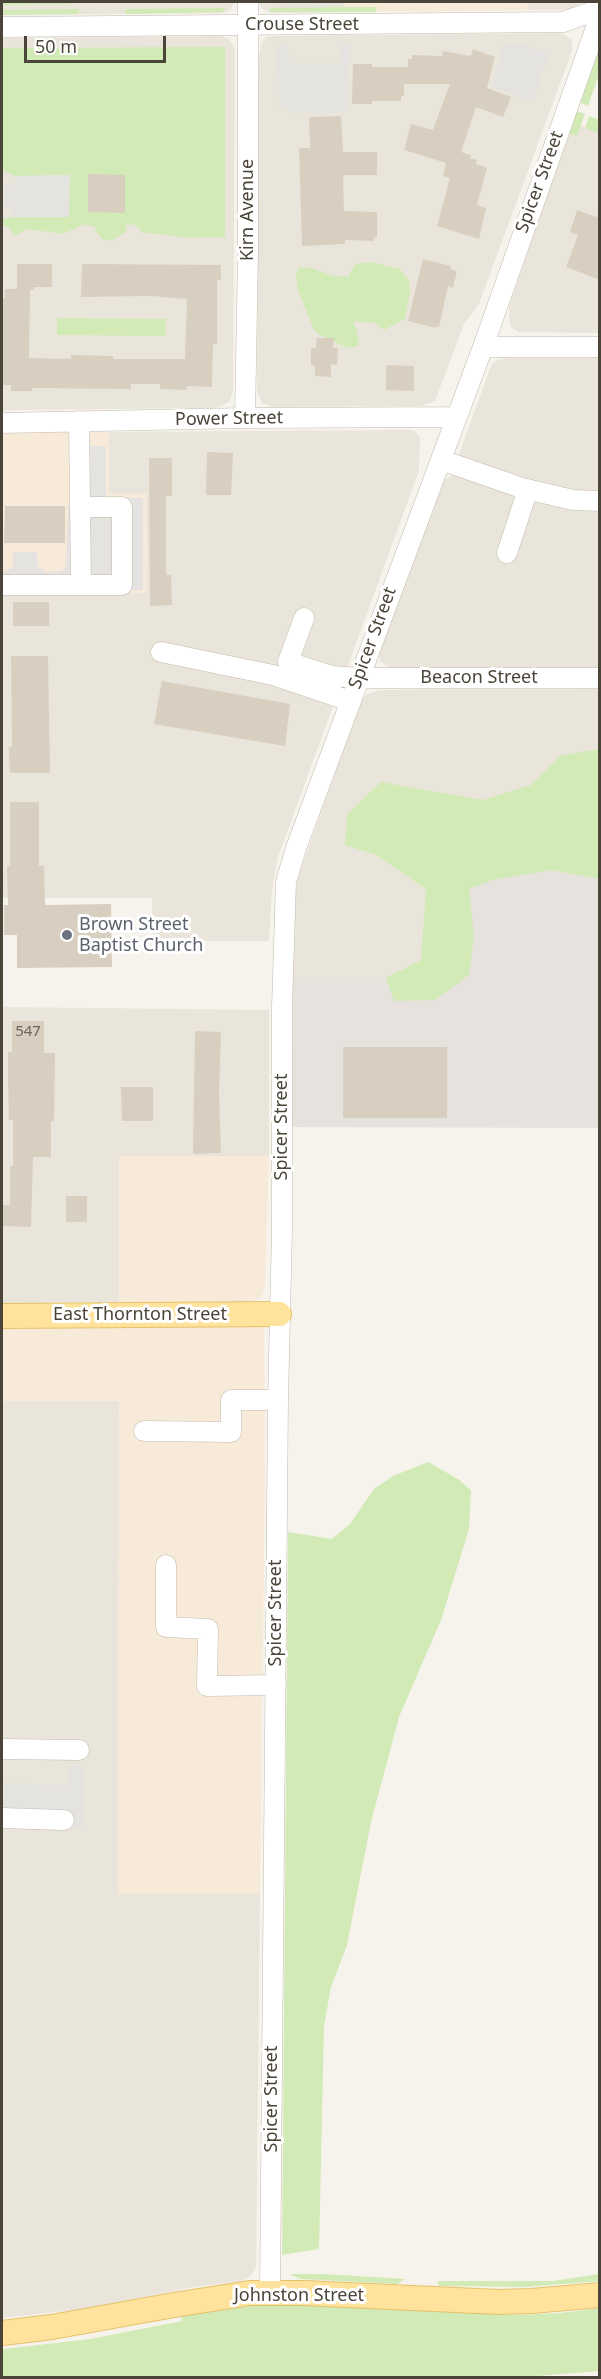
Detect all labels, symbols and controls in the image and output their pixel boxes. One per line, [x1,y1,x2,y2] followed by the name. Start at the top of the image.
[245,14,359,36] street label: Crouse Street
[27,24,170,62] scale bar
[35,34,77,58] text: 50 m
[512,128,568,236] street label: Spicer Street
[237,159,259,261] street label: Kirn Avenue
[175,407,283,431] street label: Power Street
[345,584,401,692] street label: Spicer Street
[420,667,538,689] street label: Beacon Street
[79,914,203,956] place label: Brown Street Baptist Church
[60,928,74,942] marker: Brown Street Baptist Church
[15,1023,41,1041] house number: 547
[271,1074,293,1180] street label: Spicer Street
[53,1304,227,1326] street label: East Thornton Street
[265,1560,287,1666] street label: Spicer Street
[261,2046,283,2152] street label: Spicer Street
[234,2285,364,2307] street label: Johnston Street

